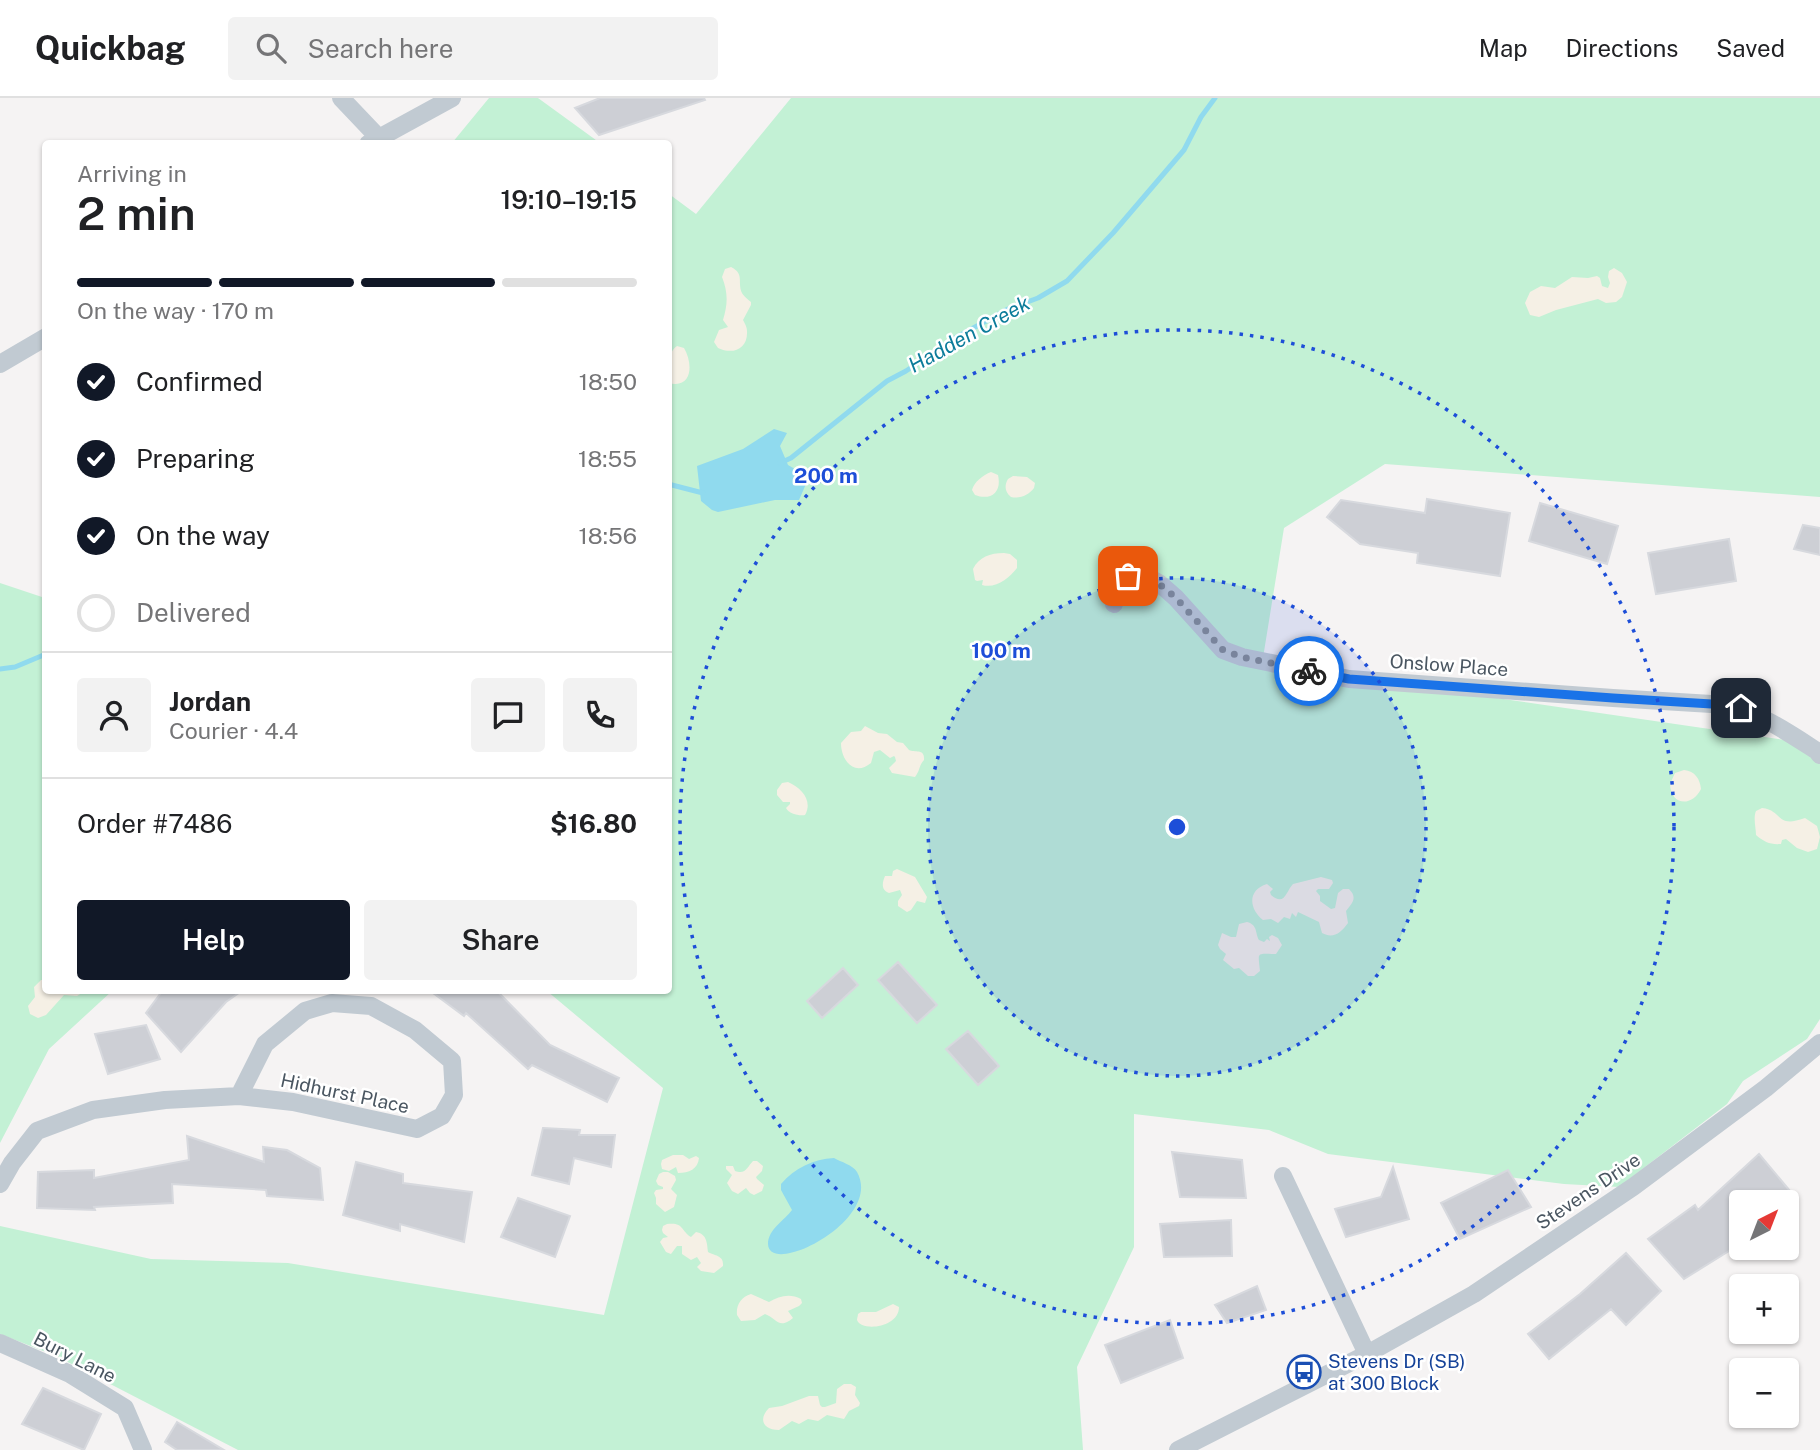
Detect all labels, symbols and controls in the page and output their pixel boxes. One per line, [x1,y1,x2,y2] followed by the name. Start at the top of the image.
[228,17,718,80] search box
[35,29,186,67] text: Quickbag
[252,29,290,67] icon: search
[308,33,454,64] text: Search here
[1479,34,1528,62] text: Map
[1566,34,1678,62] text: Directions
[1716,34,1785,62] text: Saved
[77,160,187,187] text: Arriving in
[500,184,637,215] text: 19:10–19:15
[77,186,196,240] text: 2 min
[904,290,1035,378] water label: Hadden Creek
[77,297,274,324] text: On the way · 170 m
[77,363,115,401] icon: check
[136,366,263,397] text: Confirmed
[579,368,637,395] text: 18:50
[77,440,115,478] icon: check
[136,443,255,474] text: Preparing
[578,445,637,472] text: 18:55
[794,463,858,488] text: 200 m
[77,517,115,555] icon: check
[136,520,270,551] text: On the way
[579,522,637,549] text: 18:56
[1098,546,1158,606] pin
[1109,557,1147,595] icon: bag
[136,597,251,628] text: Delivered
[1274,636,1344,706] courier
[971,638,1031,663] text: 100 m
[1389,650,1509,680] street label: Onslow Place
[1290,652,1328,690] icon: bike
[77,678,151,752] button: person
[471,678,545,752] button: chat
[563,678,637,752] button: phone
[1711,678,1771,738] pin
[169,686,251,717] text: Jordan
[1722,689,1760,727] icon: home
[169,717,298,744] text: Courier · 4.4
[77,808,232,839] text: Order #7486
[550,808,637,839] text: $16.80
[1165,815,1189,839] centre of rings
[77,900,350,980] button: Help
[364,900,637,980] button: Share
[279,1069,411,1117] street label: Hidhurst Place
[1532,1148,1644,1234] street label: Stevens Drive
[1729,1190,1799,1260] north arrow
[1729,1190,1799,1428] map controls
[1729,1274,1799,1344] button: +
[30,1327,120,1387] street label: Bury Lane
[1328,1350,1465,1394] place label: Stevens Dr (SB) at 300 Block
[1285,1353,1323,1391] bus stop icon: Stevens Dr (SB) at 300 Block
[1729,1358,1799,1428] button: −

